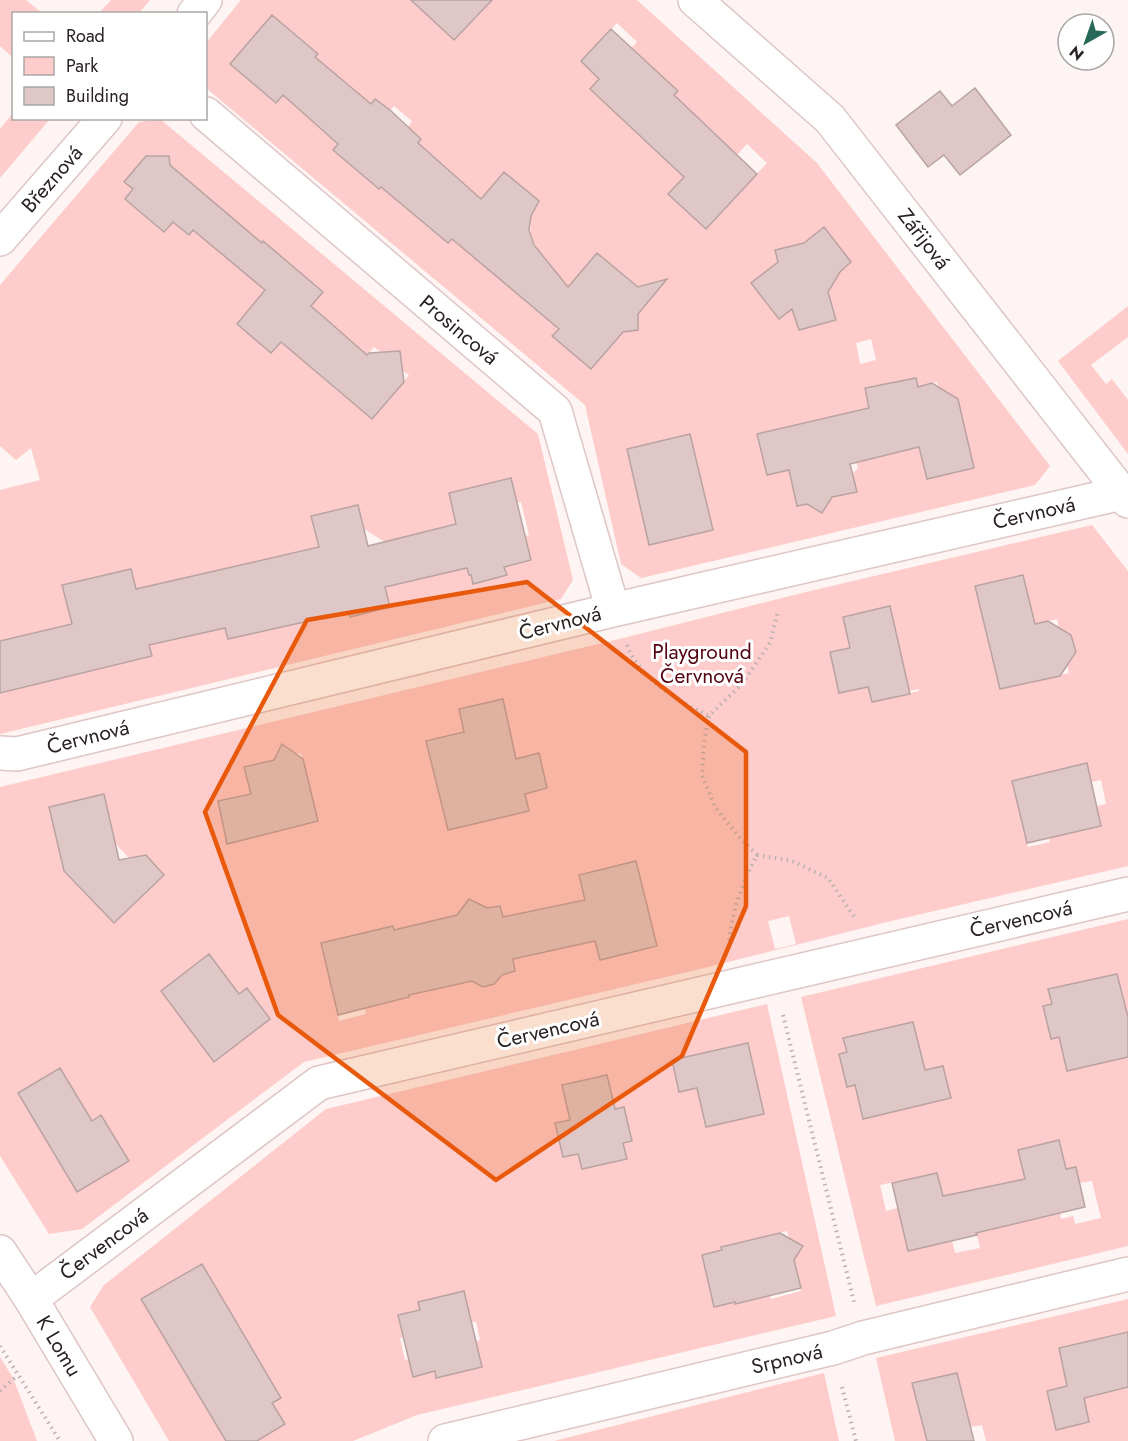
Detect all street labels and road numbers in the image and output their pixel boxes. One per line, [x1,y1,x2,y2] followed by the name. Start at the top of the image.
[14,139,90,219] street label: Březnová
[891,202,957,276] street label: Zářijová
[413,288,505,372] street label: Prosincová
[990,489,1078,537] street label: Červnová
[516,598,604,648] street label: Červnová
[44,712,132,762] street label: Červnová
[967,893,1075,945] street label: Červencová
[494,1004,602,1056] street label: Červencová
[53,1201,155,1287] street label: Červencová
[29,1310,89,1382] street label: K Lomu
[748,1336,826,1382] street label: Srpnová

